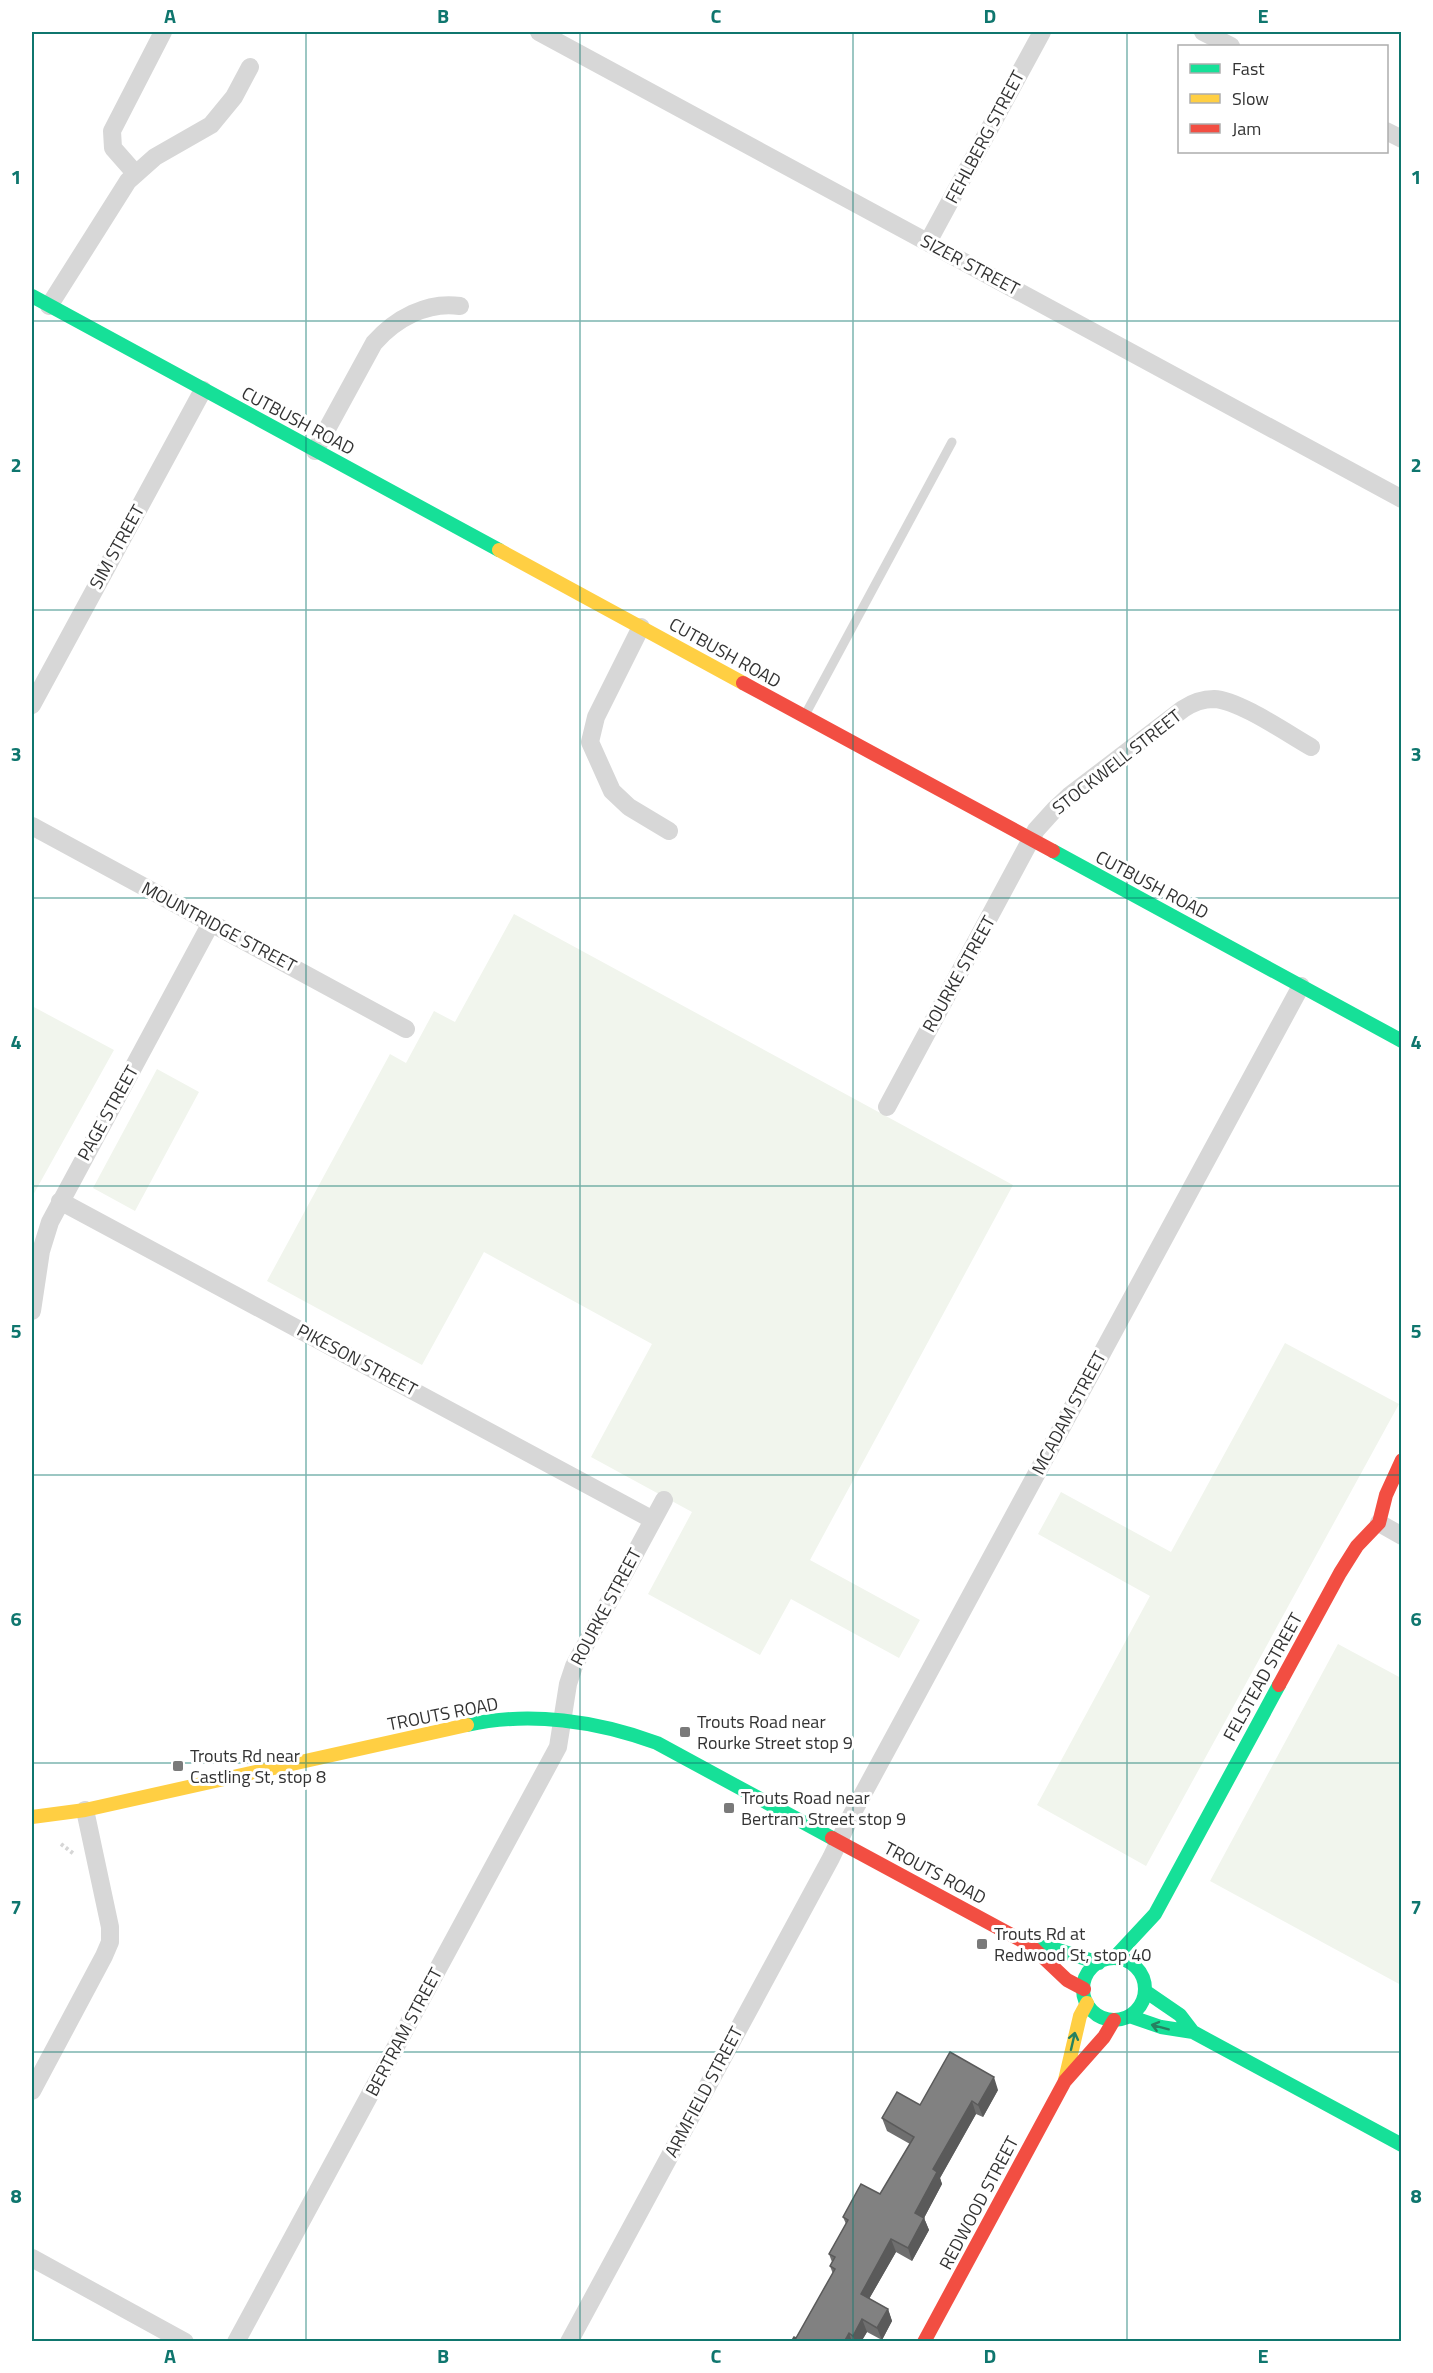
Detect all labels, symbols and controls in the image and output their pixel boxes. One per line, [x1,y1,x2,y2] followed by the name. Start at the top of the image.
[164,0,176,31] text: A
[437,0,449,31] text: B
[711,0,722,31] text: C
[984,0,996,31] text: D
[1257,0,1269,31] text: E
[1178,45,1388,153] legend
[1232,55,1265,82] text: Fast
[938,65,1031,208] street label: FEHLBERG STREET
[1232,85,1269,112] text: Slow
[1232,115,1261,142] text: Jam
[10,161,22,192] text: 1
[1410,161,1422,192] text: 1
[916,227,1025,302] street label: SIZER STREET
[237,379,360,462] street label: CUTBUSH ROAD
[10,449,22,480] text: 2
[1410,449,1422,480] text: 2
[82,499,151,594] street label: SIM STREET
[664,611,786,695] street label: CUTBUSH ROAD
[1046,702,1188,821] street label: STOCKWELL STREET
[10,738,22,769] text: 3
[1410,738,1422,769] text: 3
[1091,843,1214,926] street label: CUTBUSH ROAD
[137,874,302,979] street label: MOUNTRIDGE STREET
[915,910,1002,1037] street label: ROURKE STREET
[10,1026,22,1057] text: 4
[1410,1026,1422,1057] text: 4
[70,1060,145,1165] street label: PAGE STREET
[10,1315,22,1346] text: 5
[1410,1315,1422,1346] text: 5
[292,1316,423,1403] street label: PIKESON STREET
[1025,1346,1113,1479] street label: MCADAM STREET
[563,1543,648,1670] street label: ROURKE STREET
[10,1603,22,1634] text: 6
[1410,1603,1422,1634] text: 6
[1216,1607,1309,1746] street label: FELSTEAD STREET
[385,1690,501,1737] street label: TROUTS ROAD
[697,1708,853,1756] place label: Trouts Road near Rourke Street stop 9
[678,1725,692,1739] marker: Trouts Road near Rourke Street stop 9
[190,1742,326,1790] place label: Trouts Rd near Castling St, stop 8
[171,1759,185,1773] marker: Trouts Rd near Castling St, stop 8
[741,1784,906,1832] place label: Trouts Road near Bertram Street stop 9
[722,1801,736,1815] marker: Trouts Road near Bertram Street stop 9
[879,1834,991,1911] street label: TROUTS ROAD
[10,1891,22,1922] text: 7
[1410,1891,1422,1922] text: 7
[994,1920,1151,1968] place label: Trouts Rd at Redwood St, stop 40
[975,1937,989,1951] marker: Trouts Rd at Redwood St, stop 40
[358,1962,449,2101] street label: BERTRAM STREET
[658,2021,750,2162] street label: ARMFIELD STREET
[1151,2021,1170,2033] one-way arrow
[1068,2032,1080,2051] one-way arrow
[932,2131,1025,2274] street label: REDWOOD STREET
[10,2180,22,2211] text: 8
[1410,2180,1422,2211] text: 8
[164,2340,176,2371] text: A
[437,2340,449,2371] text: B
[711,2340,722,2371] text: C
[984,2340,996,2371] text: D
[1257,2340,1269,2371] text: E

